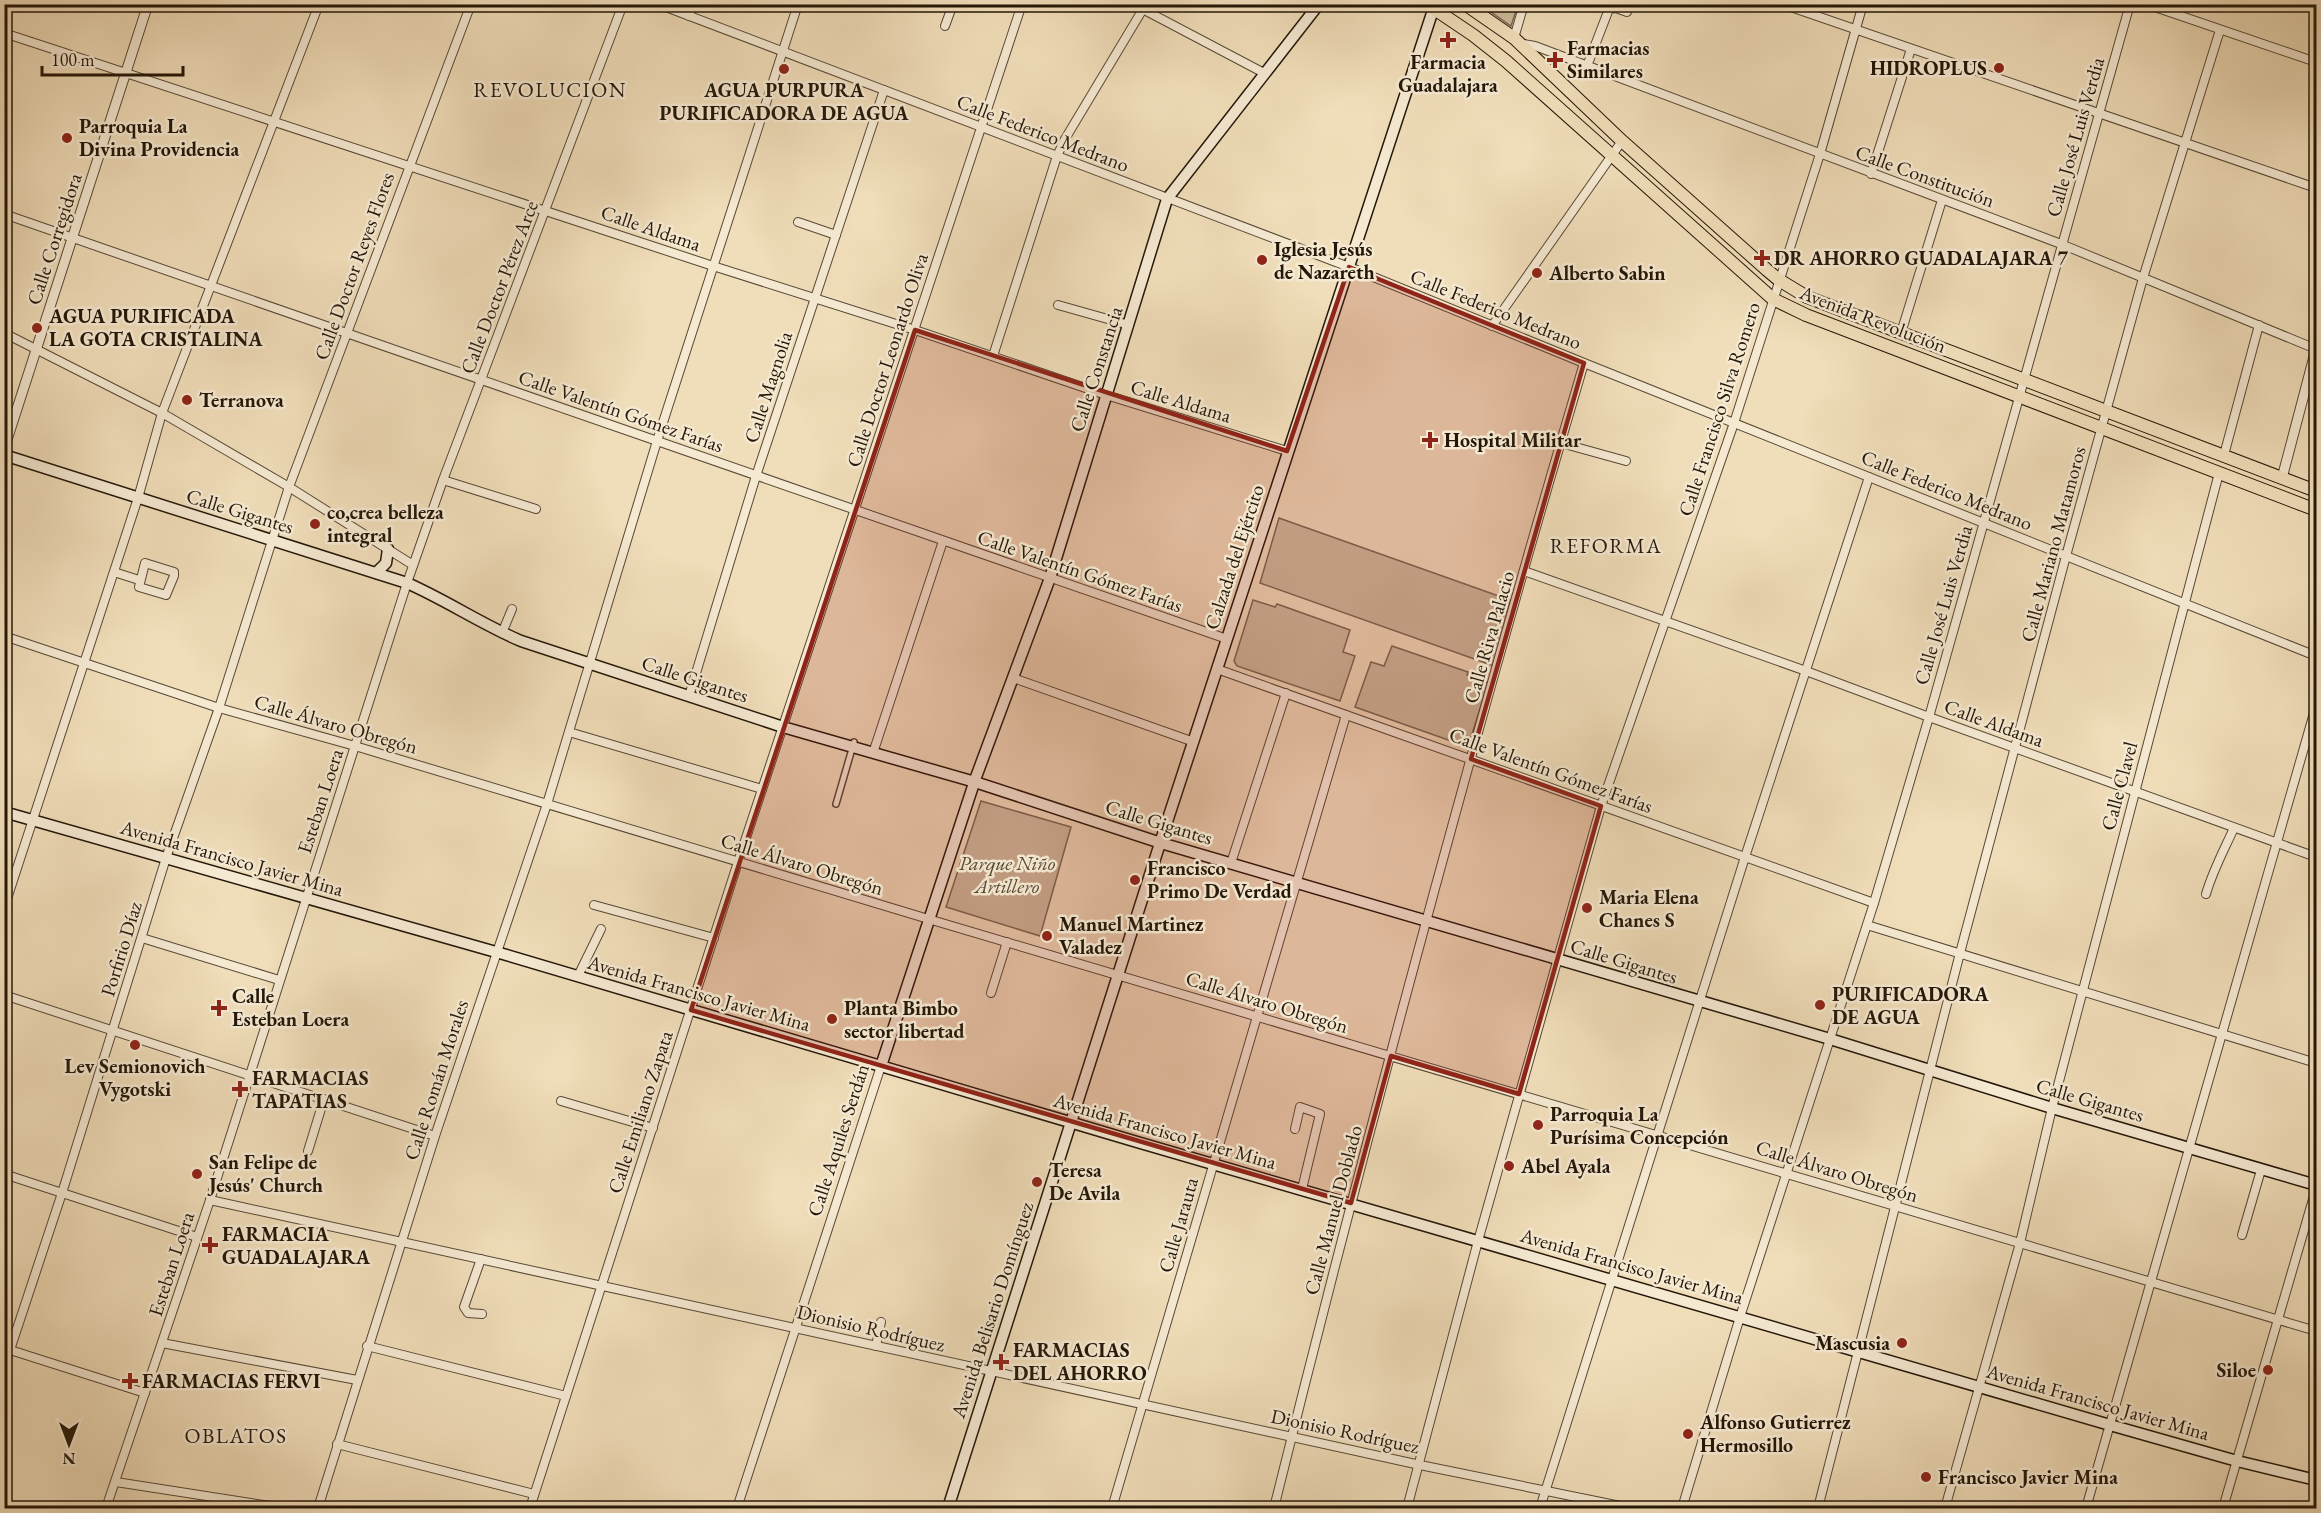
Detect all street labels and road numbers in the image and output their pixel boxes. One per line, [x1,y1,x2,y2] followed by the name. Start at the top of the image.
[2040,54,2110,220] street label: Calle José Luis Verdia
[953,88,1133,178] street label: Calle Federico Medrano
[1852,139,1999,213] street label: Calle Constitución
[308,169,400,363] street label: Calle Doctor Reyes Flores
[20,170,88,308] street label: Calle Corregidora
[454,197,544,377] street label: Calle Doctor Pérez Arce
[598,199,704,257] street label: Calle Aldama
[840,250,934,470] street label: Calle Doctor Leonardo Oliva
[1407,263,1586,355] street label: Calle Federico Medrano
[1795,279,1950,359] street label: Avenida Revolución
[1672,299,1766,519] street label: Calle Francisco Silva Romero
[1063,303,1129,435] street label: Calle Constancia
[738,328,798,446] street label: Calle Magnolia
[515,364,727,458] street label: Calle Valentín Gómez Farías
[1128,373,1234,429] street label: Calle Aldama
[2014,443,2092,645] street label: Calle Mariano Matamoros
[1858,444,2037,536] street label: Calle Federico Medrano
[1198,481,1270,633] street label: Calzada del Ejército
[183,482,297,540] street label: Calle Gigantes
[1908,522,1978,688] street label: Calle José Luis Verdia
[974,524,1186,618] street label: Calle Valentín Gómez Farías
[1458,568,1520,706] street label: Calle Riva Palacio
[638,650,752,708] street label: Calle Gigantes
[251,688,421,760] street label: Calle Álvaro Obregón
[1941,693,2047,753] street label: Calle Aldama
[1446,721,1656,819] street label: Calle Valentín Gómez Farías
[2095,738,2143,833] street label: Calle Clavel
[291,745,349,857] street label: Esteban Loera
[1102,793,1216,851] street label: Calle Gigantes
[117,813,346,902] street label: Avenida Francisco Javier Mina
[718,827,887,901] street label: Calle Álvaro Obregón
[94,898,148,999] street label: Porfirio Díaz
[1567,932,1681,990] street label: Calle Gigantes
[584,948,813,1037] street label: Avenida Francisco Javier Mina
[1183,965,1352,1039] street label: Calle Álvaro Obregón
[398,997,474,1163] street label: Calle Román Morales
[601,1027,679,1197] street label: Calle Emiliano Zapata
[801,1060,875,1220] street label: Calle Aquiles Serdán
[2033,1072,2147,1128] street label: Calle Gigantes
[1050,1086,1279,1175] street label: Avenida Francisco Javier Mina
[1298,1122,1368,1298] street label: Calle Manuel Doblado
[1753,1134,1922,1208] street label: Calle Álvaro Obregón
[1152,1174,1204,1276] street label: Calle Jarauta
[944,1198,1039,1422] street label: Avenida Belisario Domínguez
[142,1208,200,1320] street label: Esteban Loera
[1517,1221,1746,1310] street label: Avenida Francisco Javier Mina
[794,1298,948,1358] street label: Dionisio Rodríguez
[1983,1357,2212,1446] street label: Avenida Francisco Javier Mina
[1268,1403,1422,1460] street label: Dionisio Rodríguez

